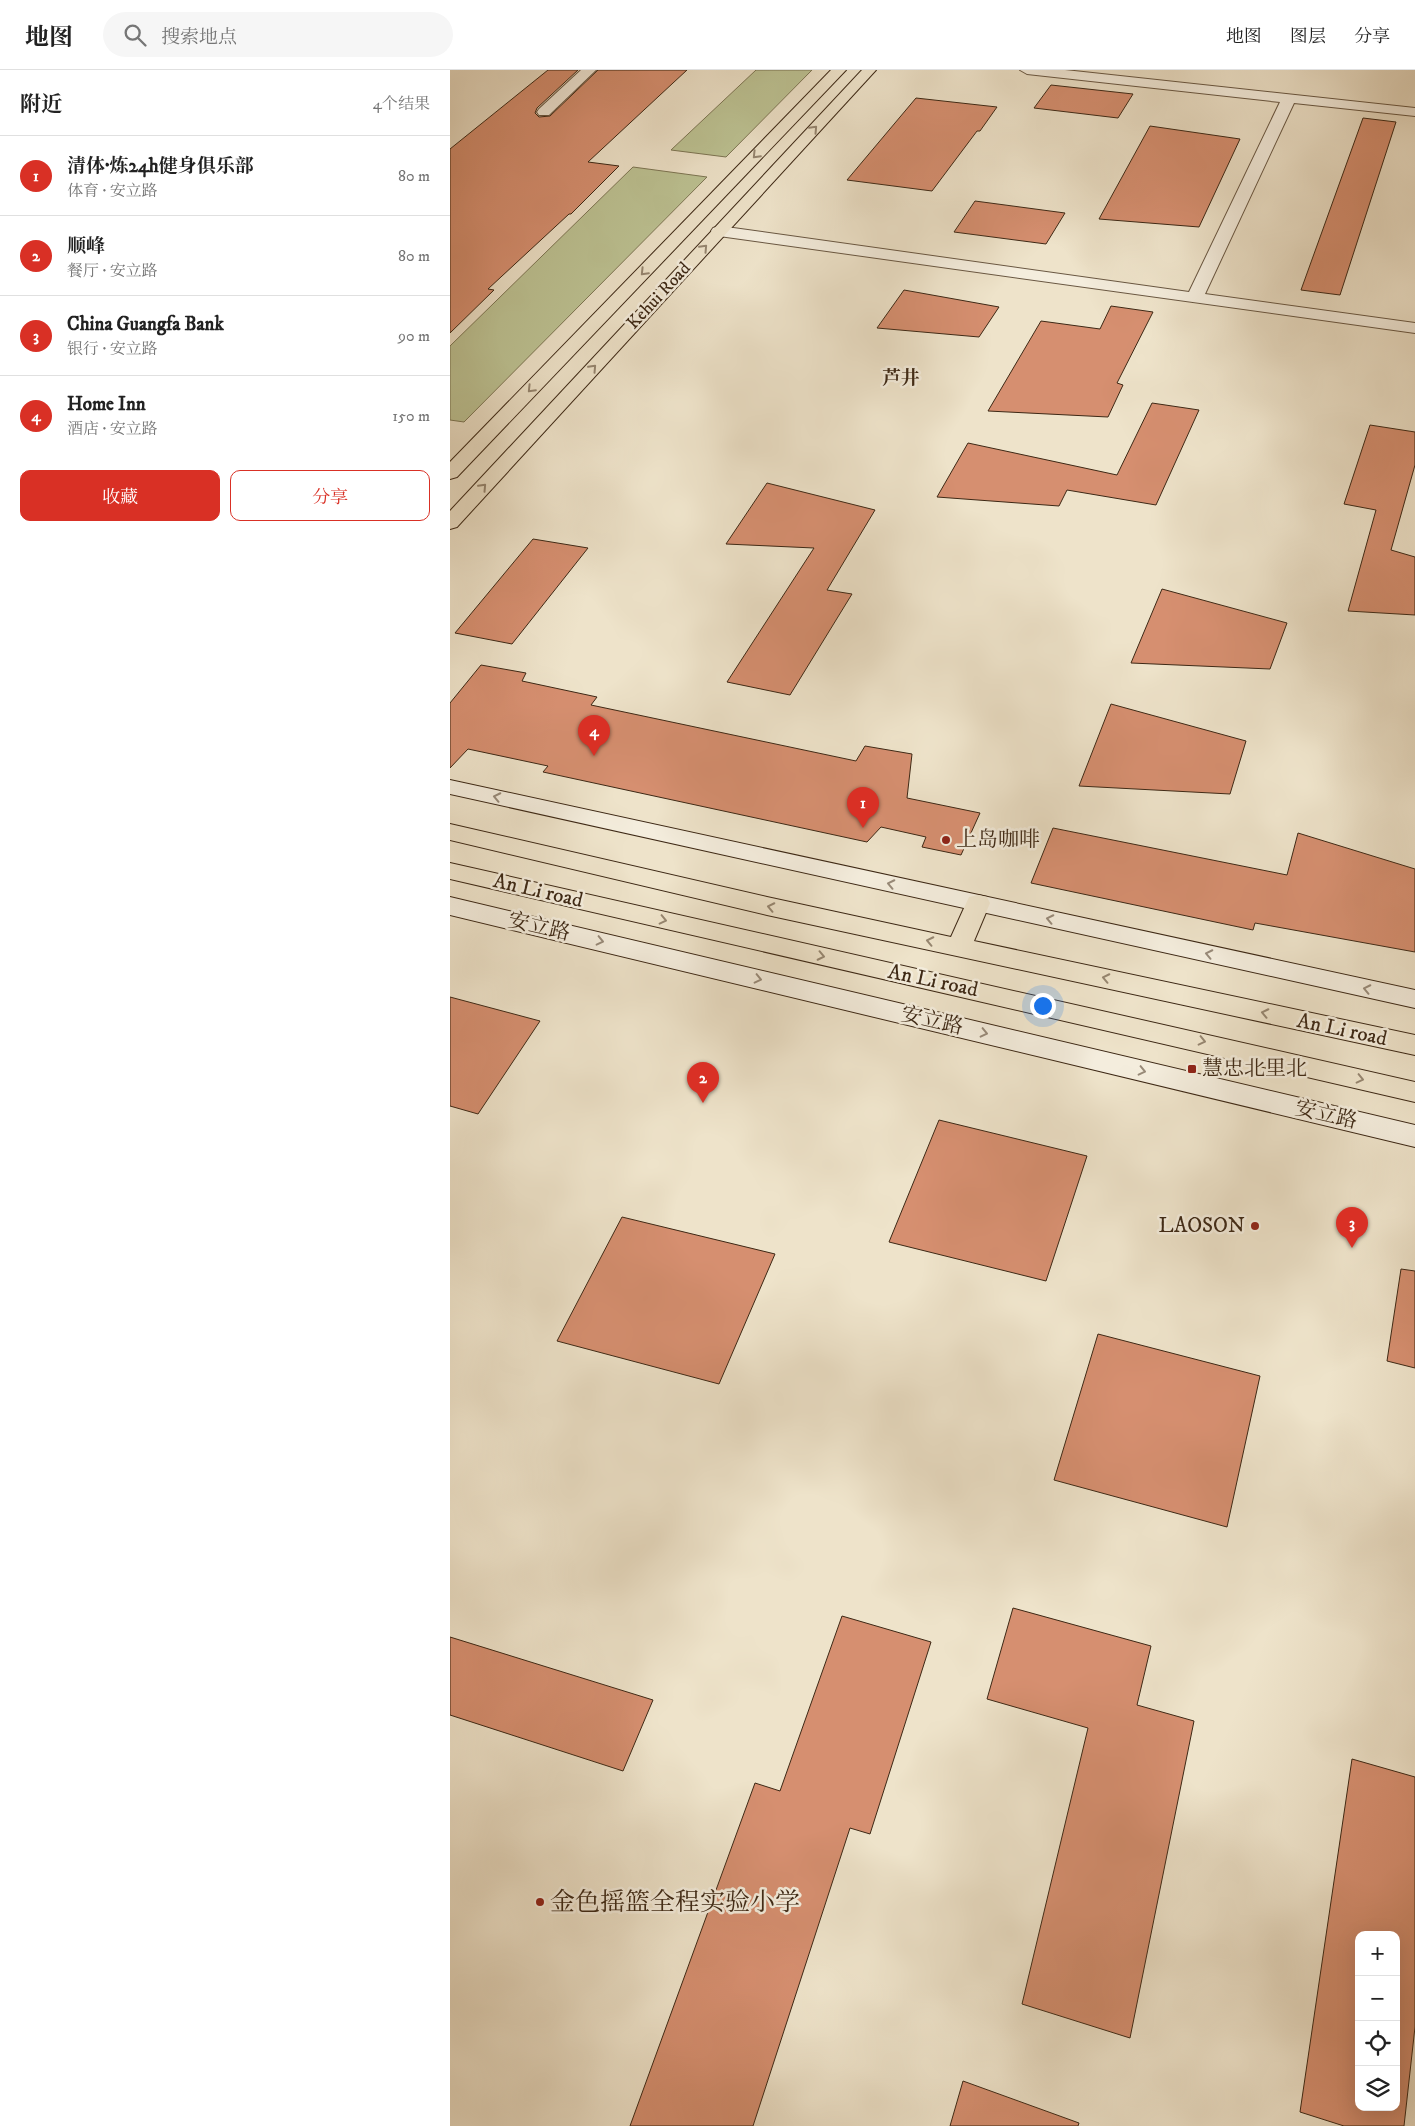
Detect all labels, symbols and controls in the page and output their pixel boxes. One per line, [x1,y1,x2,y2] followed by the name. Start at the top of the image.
[103,12,453,57] search box
[121,21,149,49] icon: search
[25,23,73,53] text: 地图
[161,26,237,49] text: 搜索地点
[1226,26,1262,48] text: 地图
[1290,26,1326,48] text: 图层
[1354,26,1390,48] text: 分享
[20,92,62,118] text: 附近
[373,94,430,114] text: 4个结果
[808,126,817,135] one-way arrow
[753,150,762,159] one-way arrow
[67,155,254,178] text: 清体·炼24h健身俱乐部
[33,166,39,186] text: 1
[398,166,430,186] text: 80 m
[67,181,158,201] text: 体育 · 安立路
[67,235,105,258] text: 顺峰
[698,245,707,254] one-way arrow
[32,246,40,266] text: 2
[398,246,430,266] text: 80 m
[622,258,696,334] street label: Kehui Road
[67,261,158,281] text: 餐厅 · 安立路
[640,267,649,276] one-way arrow
[67,313,224,336] text: China Guangfa Bank
[33,326,39,346] text: 3
[398,326,430,346] text: 90 m
[67,339,158,359] text: 银行 · 安立路
[588,364,597,373] one-way arrow
[882,367,920,390] district label: 芦井
[528,384,537,393] one-way arrow
[67,393,146,416] text: Home Inn
[31,406,41,426] text: 4
[392,406,430,426] text: 150 m
[67,419,158,439] text: 酒店 · 安立路
[20,470,220,521] button: 收藏
[230,470,430,521] button: 分享
[477,483,486,492] one-way arrow
[578,715,610,756] pin: 4
[847,787,879,828] pin: 1
[493,792,501,803] one-way arrow
[956,827,1040,853] place label: 上岛咖啡
[940,834,952,846] marker: 上岛咖啡
[491,868,586,914] street label: An Li road
[887,879,896,890] one-way arrow
[766,902,775,913] one-way arrow
[505,907,573,947] street label: 安立路
[658,914,667,925] one-way arrow
[1046,914,1054,925] one-way arrow
[595,935,604,946] one-way arrow
[925,936,934,946] one-way arrow
[1204,949,1213,960] one-way arrow
[817,950,826,961] one-way arrow
[886,959,981,1003] street label: An Li road
[753,973,762,984] one-way arrow
[1101,973,1110,984] one-way arrow
[1363,984,1372,995] one-way arrow
[1030,993,1056,1019] your location
[898,1001,966,1041] street label: 安立路
[1260,1008,1269,1019] one-way arrow
[1295,1008,1390,1052] street label: An Li road
[979,1027,988,1038] one-way arrow
[1198,1035,1207,1046] one-way arrow
[1202,1056,1307,1082] place label: 慧忠北里北
[687,1062,719,1103] pin: 2
[1186,1063,1198,1075] marker: 慧忠北里北
[1137,1065,1146,1076] one-way arrow
[1356,1073,1365,1084] one-way arrow
[1292,1095,1360,1135] street label: 安立路
[1336,1207,1368,1248] pin: 3
[1159,1213,1245,1239] place label: LAOSON
[1249,1220,1261,1232] marker: LAOSON
[550,1887,800,1918] place label: 金色摇篮全程实验小学
[534,1896,546,1908] marker: 金色摇篮全程实验小学
[1355,1931,1400,2111] map controls
[1355,1931,1400,1976] button: +
[1355,1976,1400,2021] button: −
[1355,2021,1400,2066] button: locate
[1355,2066,1400,2111] button: layers

